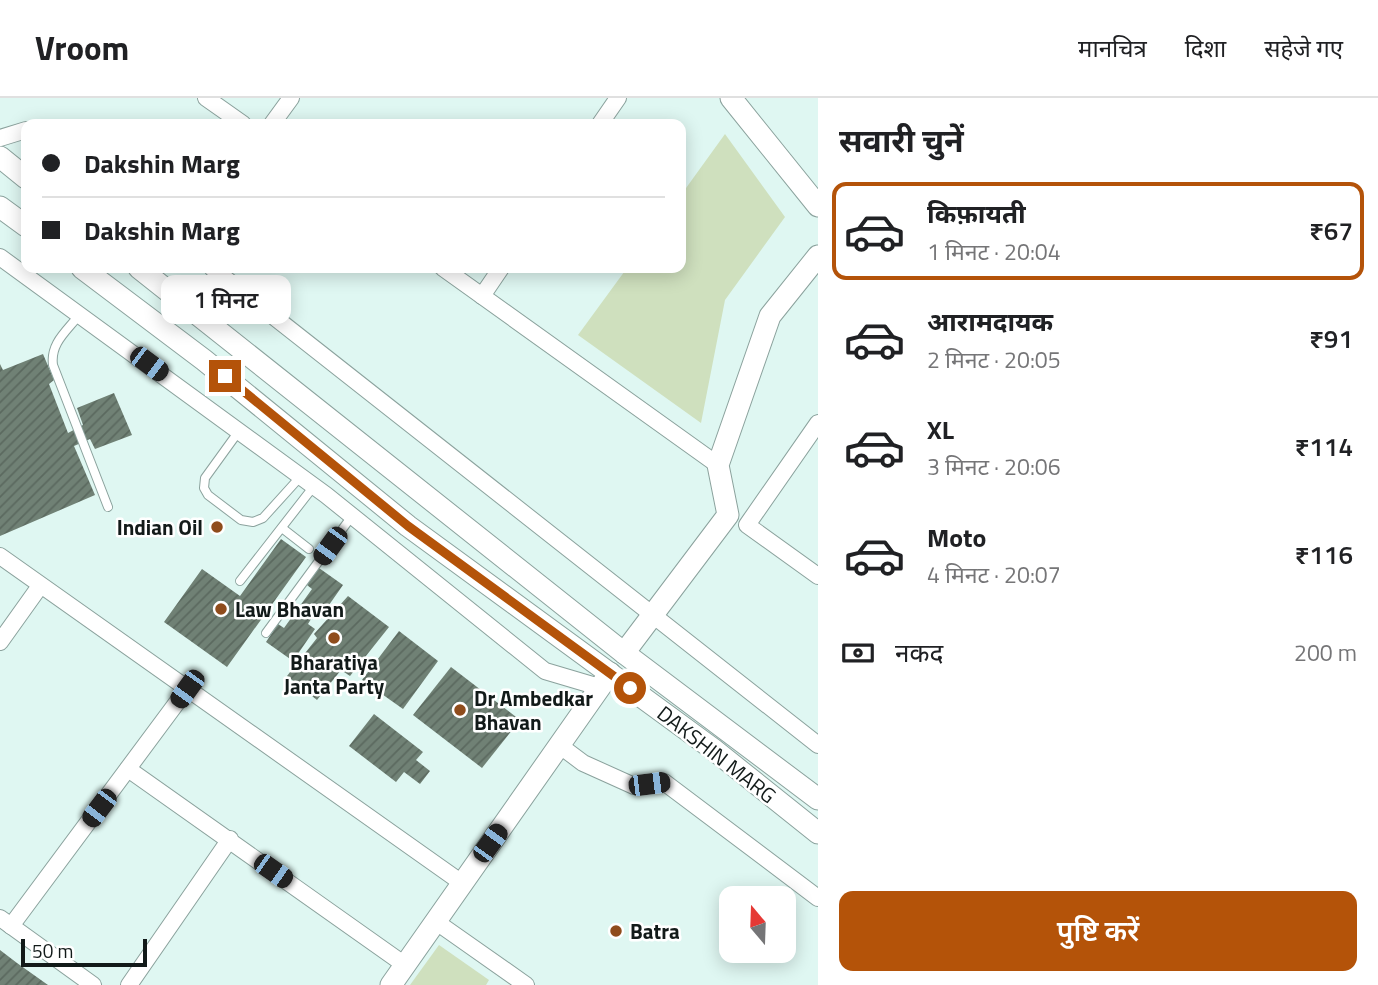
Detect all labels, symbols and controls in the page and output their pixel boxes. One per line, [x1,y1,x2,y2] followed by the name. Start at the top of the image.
[35,23,129,73] text: Vroom
[1078,30,1147,66] text: मानचित्र
[1185,30,1226,66] text: दिशा
[1264,30,1343,66] text: सहेजे गए
[839,116,964,164] text: सवारी चुनें
[84,144,240,183] text: Dakshin Marg
[927,194,1026,233] text: किफ़ायती
[843,200,906,263] icon: car
[84,211,240,250] text: Dakshin Marg
[1309,211,1353,250] text: ₹67
[927,234,1061,269] text: 1 मिनट · 20:04
[160,274,290,324] callout: 1 मिनट
[194,282,258,317] text: 1 मिनट
[927,302,1053,341] text: आरामदायक
[843,308,906,371] icon: car
[1309,319,1353,358] text: ₹91
[927,342,1061,377] text: 2 मिनट · 20:05
[126,343,173,385] car
[209,360,241,392] route end
[927,410,954,449] text: XL
[843,416,906,479] icon: car
[1295,427,1353,466] text: ₹114
[927,449,1061,484] text: 3 मिनट · 20:06
[117,511,203,543] place label: Indian Oil
[927,518,986,557] text: Moto
[209,519,225,535] marker: Indian Oil
[310,523,351,569] car
[843,524,906,587] icon: car
[1295,535,1353,574] text: ₹116
[927,557,1061,592] text: 4 मिनट · 20:07
[235,593,344,625] place label: Law Bhavan
[213,601,229,617] marker: Law Bhavan
[326,630,342,646] marker: Bharatiya Janta Party
[895,633,943,672] text: नकद
[839,634,877,672] icon: cash
[1294,635,1357,670] text: 200 m
[284,646,385,702] place label: Bharatiya Janta Party
[167,666,208,712] car
[614,672,646,704] route start
[474,682,593,738] place label: Dr Ambedkar Bhavan
[651,697,783,811] street label: DAKSHIN MARG
[452,702,468,718] marker: Dr Ambedkar Bhavan
[627,771,672,797] car
[78,785,121,831] car
[470,820,511,866] car
[250,850,297,892] car
[719,886,796,962] north arrow
[719,886,796,963] map controls
[839,891,1357,971] button: पुष्टि करें
[630,915,680,947] place label: Batra
[608,923,624,939] marker: Batra
[21,936,147,968] scale bar
[32,936,73,965] text: 50 m

